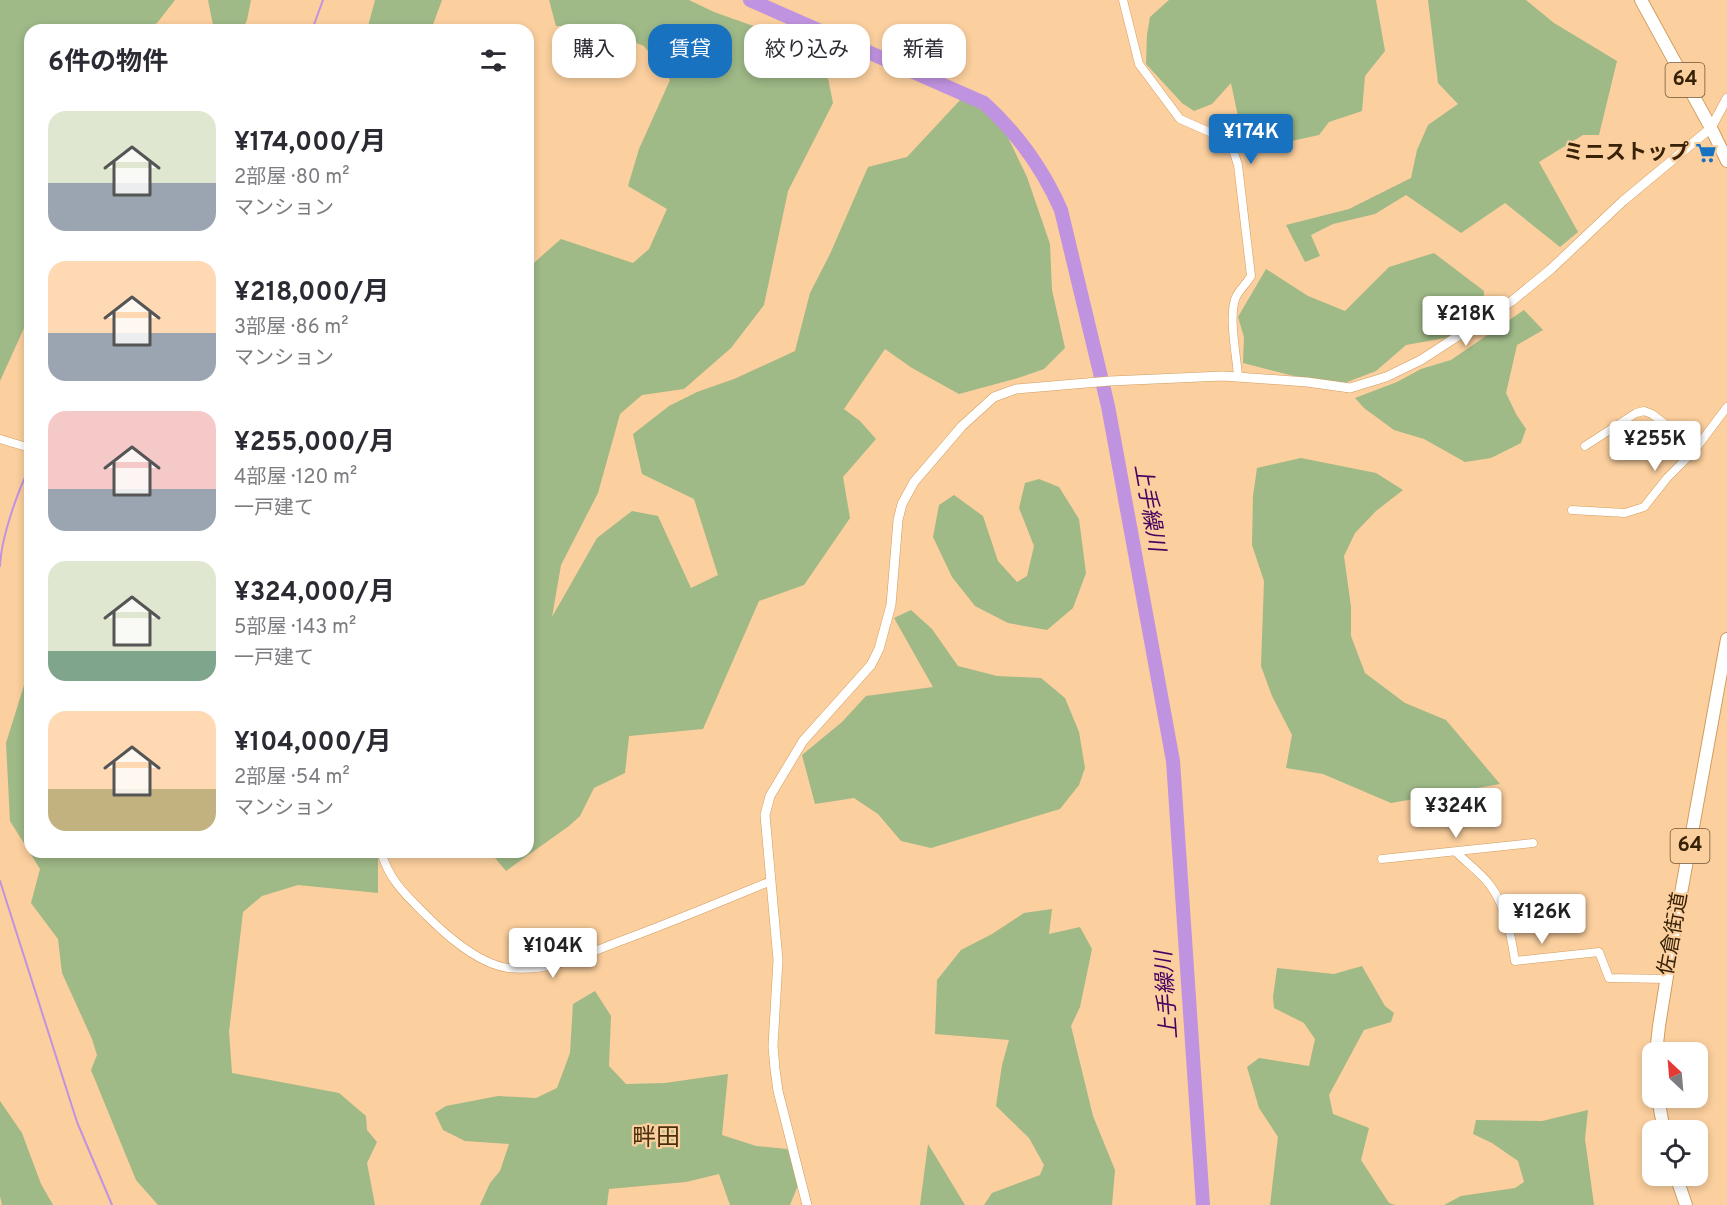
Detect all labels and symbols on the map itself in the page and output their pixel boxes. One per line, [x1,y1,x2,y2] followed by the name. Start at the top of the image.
[1666,63,1704,97] road number: 64
[1209,114,1293,165] pin: ¥174K
[1563,140,1689,167] place label: ミニストップ
[1694,141,1718,165] supermarket icon: ミニストップ
[1424,296,1508,347] pin: ¥218K
[1613,421,1697,472] pin: ¥255K
[1127,462,1169,556] water label: 上手繰川
[1414,788,1498,839] pin: ¥324K
[1670,829,1710,863] road number: 64
[1653,890,1695,978] street label: 佐倉街道
[1500,894,1584,945] pin: ¥126K
[511,928,595,979] pin: ¥104K
[1151,948,1185,1040] water label: 上手繰川
[1642,1042,1708,1108] north arrow
[632,1124,680,1154] district label: 畔田

